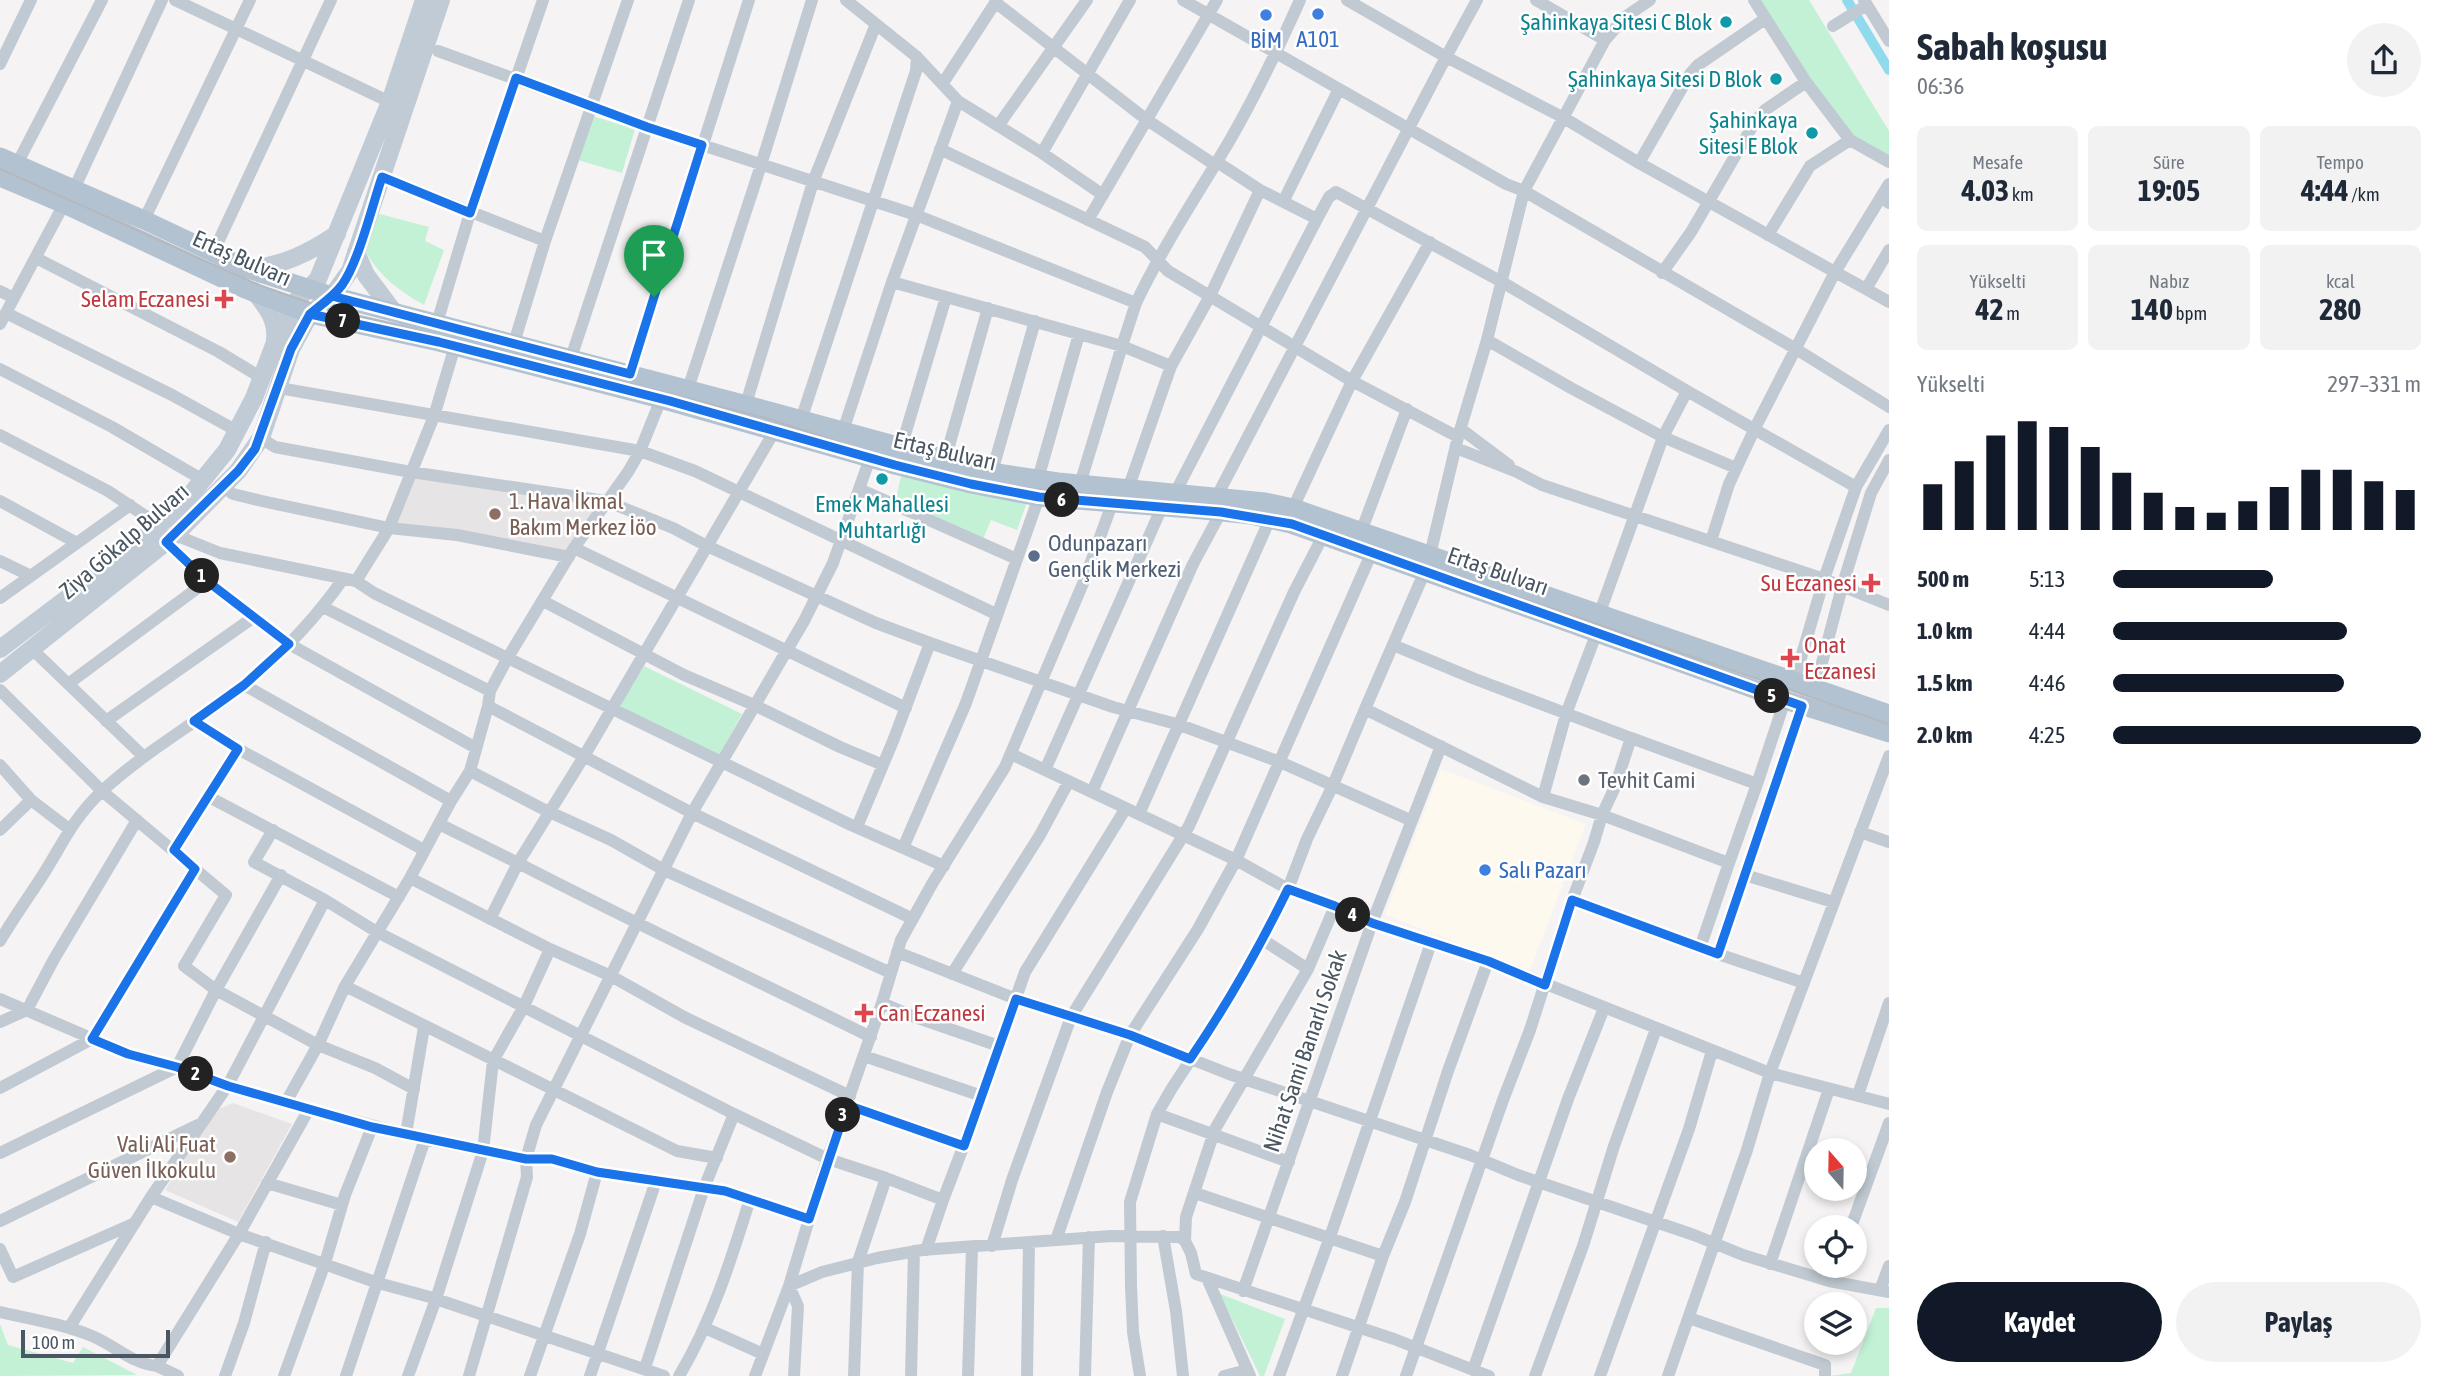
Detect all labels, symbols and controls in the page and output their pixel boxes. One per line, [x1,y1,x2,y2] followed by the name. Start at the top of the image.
[1310,6,1326,22] marker: A101
[1258,7,1274,23] marker: BİM
[1521,9,1712,35] place label: Şahinkaya Sitesi C Blok
[1718,14,1734,30] marker: Şahinkaya Sitesi C Blok
[2347,23,2421,97] button: share
[1917,25,2107,68] text: Sabah koşusu
[1296,26,1340,52] place label: A101
[1250,27,1282,53] place label: BİM
[1568,66,1762,92] place label: Şahinkaya Sitesi D Blok
[1768,71,1784,87] marker: Şahinkaya Sitesi D Blok
[1917,73,1964,99] text: 06:36
[1699,107,1798,159] place label: Şahinkaya Sitesi E Blok
[1804,125,1820,141] marker: Şahinkaya Sitesi E Blok
[1972,151,2023,173] text: Mesafe
[2153,151,2185,173] text: Süre
[2317,151,2364,173] text: Tempo
[1962,173,2009,207] text: 4.03
[2138,173,2200,207] text: 19:05
[2301,173,2349,207] text: 4:44
[2009,183,2034,205] text: km
[2349,183,2380,205] text: /km
[189,225,295,291] street label: Ertaş Bulvarı
[624,225,684,297] pin
[635,236,673,274] icon: arrive
[1970,270,2026,292] text: Yükselti
[2149,270,2189,292] text: Nabız
[2326,270,2355,292] text: kcal
[81,286,210,312] place label: Selam Eczanesi
[216,291,232,307] marker: Selam Eczanesi
[1975,292,2004,326] text: 42
[2131,292,2173,326] text: 140
[2319,292,2361,326] text: 280
[2004,302,2020,324] text: m
[2173,302,2207,324] text: bpm
[326,304,360,338] pin: 7
[338,309,347,331] text: 7
[1917,371,1985,397] text: Yükselti
[2327,371,2421,397] text: 297–331 m
[891,427,999,475] street label: Ertaş Bulvarı
[874,471,890,487] marker: Emek Mahallesi Muhtarlığı
[54,478,194,604] street label: Ziya Gökalp Bulvarı
[1044,482,1080,518] pin: 6
[509,488,657,540] place label: 1. Hava İkmal Bakım Merkez İöo
[1057,488,1066,510] text: 6
[815,491,949,543] place label: Emek Mahallesi Muhtarlığı
[487,506,503,522] marker: 1. Hava İkmal Bakım Merkez İöo
[1048,530,1181,582] place label: Odunpazarı Gençlik Merkezi
[1444,542,1552,600] street label: Ertaş Bulvarı
[1026,548,1042,564] marker: Odunpazarı Gençlik Merkezi
[184,558,220,594] pin: 1
[197,564,206,586] text: 1
[1917,566,1969,592] text: 500 m
[2029,566,2066,592] text: 5:13
[1761,570,1857,596] place label: Su Eczanesi
[1863,575,1879,591] marker: Su Eczanesi
[1917,618,1973,644] text: 1.0 km
[2029,618,2066,644] text: 4:44
[1804,632,1876,684] place label: Onat Eczanesi
[1782,650,1798,666] marker: Onat Eczanesi
[1917,670,1973,696] text: 1.5 km
[2029,670,2066,696] text: 4:46
[1754,678,1790,714] pin: 5
[1767,684,1776,706] text: 5
[1917,722,1973,748] text: 2.0 km
[2029,722,2066,748] text: 4:25
[1598,767,1696,793] place label: Tevhit Cami
[1576,772,1592,788] marker: Tevhit Cami
[1499,857,1586,883] place label: Salı Pazarı
[1477,862,1493,878] marker: Salı Pazarı
[1336,898,1370,932] pin: 4
[1348,903,1357,925] text: 4
[1258,947,1352,1155] street label: Nihat Sami Banarlı Sokak
[878,1000,986,1026] place label: Can Eczanesi
[856,1005,872,1021] marker: Can Eczanesi
[178,1056,214,1092] pin: 2
[191,1062,200,1084] text: 2
[826,1098,860,1132] pin: 3
[838,1103,847,1125] text: 3
[88,1131,216,1183] place label: Vali Ali Fuat Güven İlkokulu
[1804,1138,1867,1200] north arrow
[1804,1138,1867,1355] map controls
[222,1149,238,1165] marker: Vali Ali Fuat Güven İlkokulu
[1804,1215,1867,1278] button: locate
[1917,1282,2162,1362] button: Kaydet
[2176,1282,2421,1362] button: Paylaş
[1804,1292,1867,1355] button: layers
[21,1327,170,1359] scale bar
[32,1331,75,1353] text: 100 m

